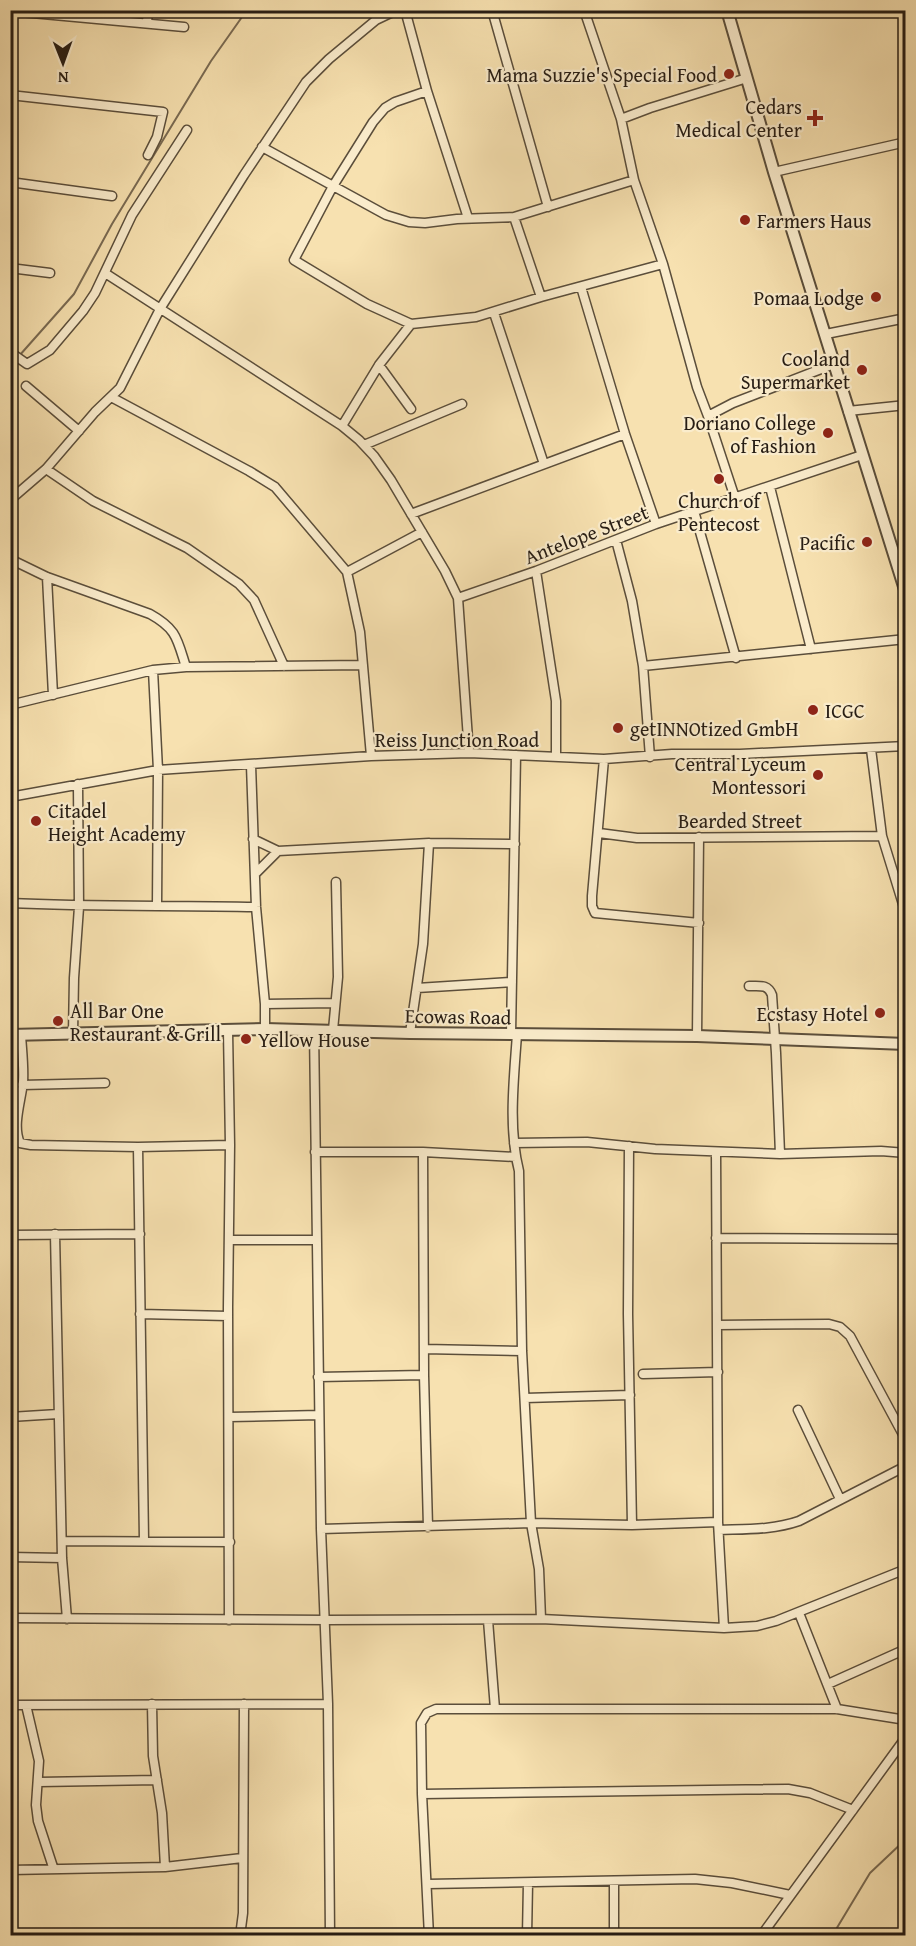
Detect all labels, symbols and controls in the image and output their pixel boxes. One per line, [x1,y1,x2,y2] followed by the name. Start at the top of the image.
[33,33,93,93] north arrow
[486,60,717,89] place label: Mama Suzzie's Special Food
[57,66,69,90] text: N
[722,67,736,81] marker: Mama Suzzie's Special Food
[675,92,802,144] place label: Cedars Medical Center
[806,109,824,127] marker: Cedars Medical Center
[757,206,872,235] place label: Farmers Haus
[738,213,752,227] marker: Farmers Haus
[753,283,864,312] place label: Pomaa Lodge
[869,290,883,304] marker: Pomaa Lodge
[741,344,850,396] place label: Cooland Supermarket
[855,363,869,377] marker: Cooland Supermarket
[683,408,816,460] place label: Doriano College of Fashion
[821,426,835,440] marker: Doriano College of Fashion
[712,472,726,486] marker: Church of Pentecost
[678,486,762,538] place label: Church of Pentecost
[520,497,652,571] street label: Antelope Street
[799,528,855,557] place label: Pacific
[860,535,874,549] marker: Pacific
[825,696,865,725] place label: ICGC
[806,703,820,717] marker: ICGC
[630,714,799,743] place label: getINNOtized GmbH
[611,721,625,735] marker: getINNOtized GmbH
[375,725,540,754] street label: Reiss Junction Road
[675,749,807,801] place label: Central Lyceum Montessori
[811,768,825,782] marker: Central Lyceum Montessori
[48,796,186,848] place label: Citadel Height Academy
[678,806,802,835] street label: Bearded Street
[29,814,43,828] marker: Citadel Height Academy
[70,996,222,1048] place label: All Bar One Restaurant & Grill
[757,999,868,1028] place label: Ecstasy Hotel
[405,1001,512,1031] street label: Ecowas Road
[873,1006,887,1020] marker: Ecstasy Hotel
[51,1014,65,1028] marker: All Bar One Restaurant & Grill
[258,1025,370,1054] place label: Yellow House
[239,1032,253,1046] marker: Yellow House

